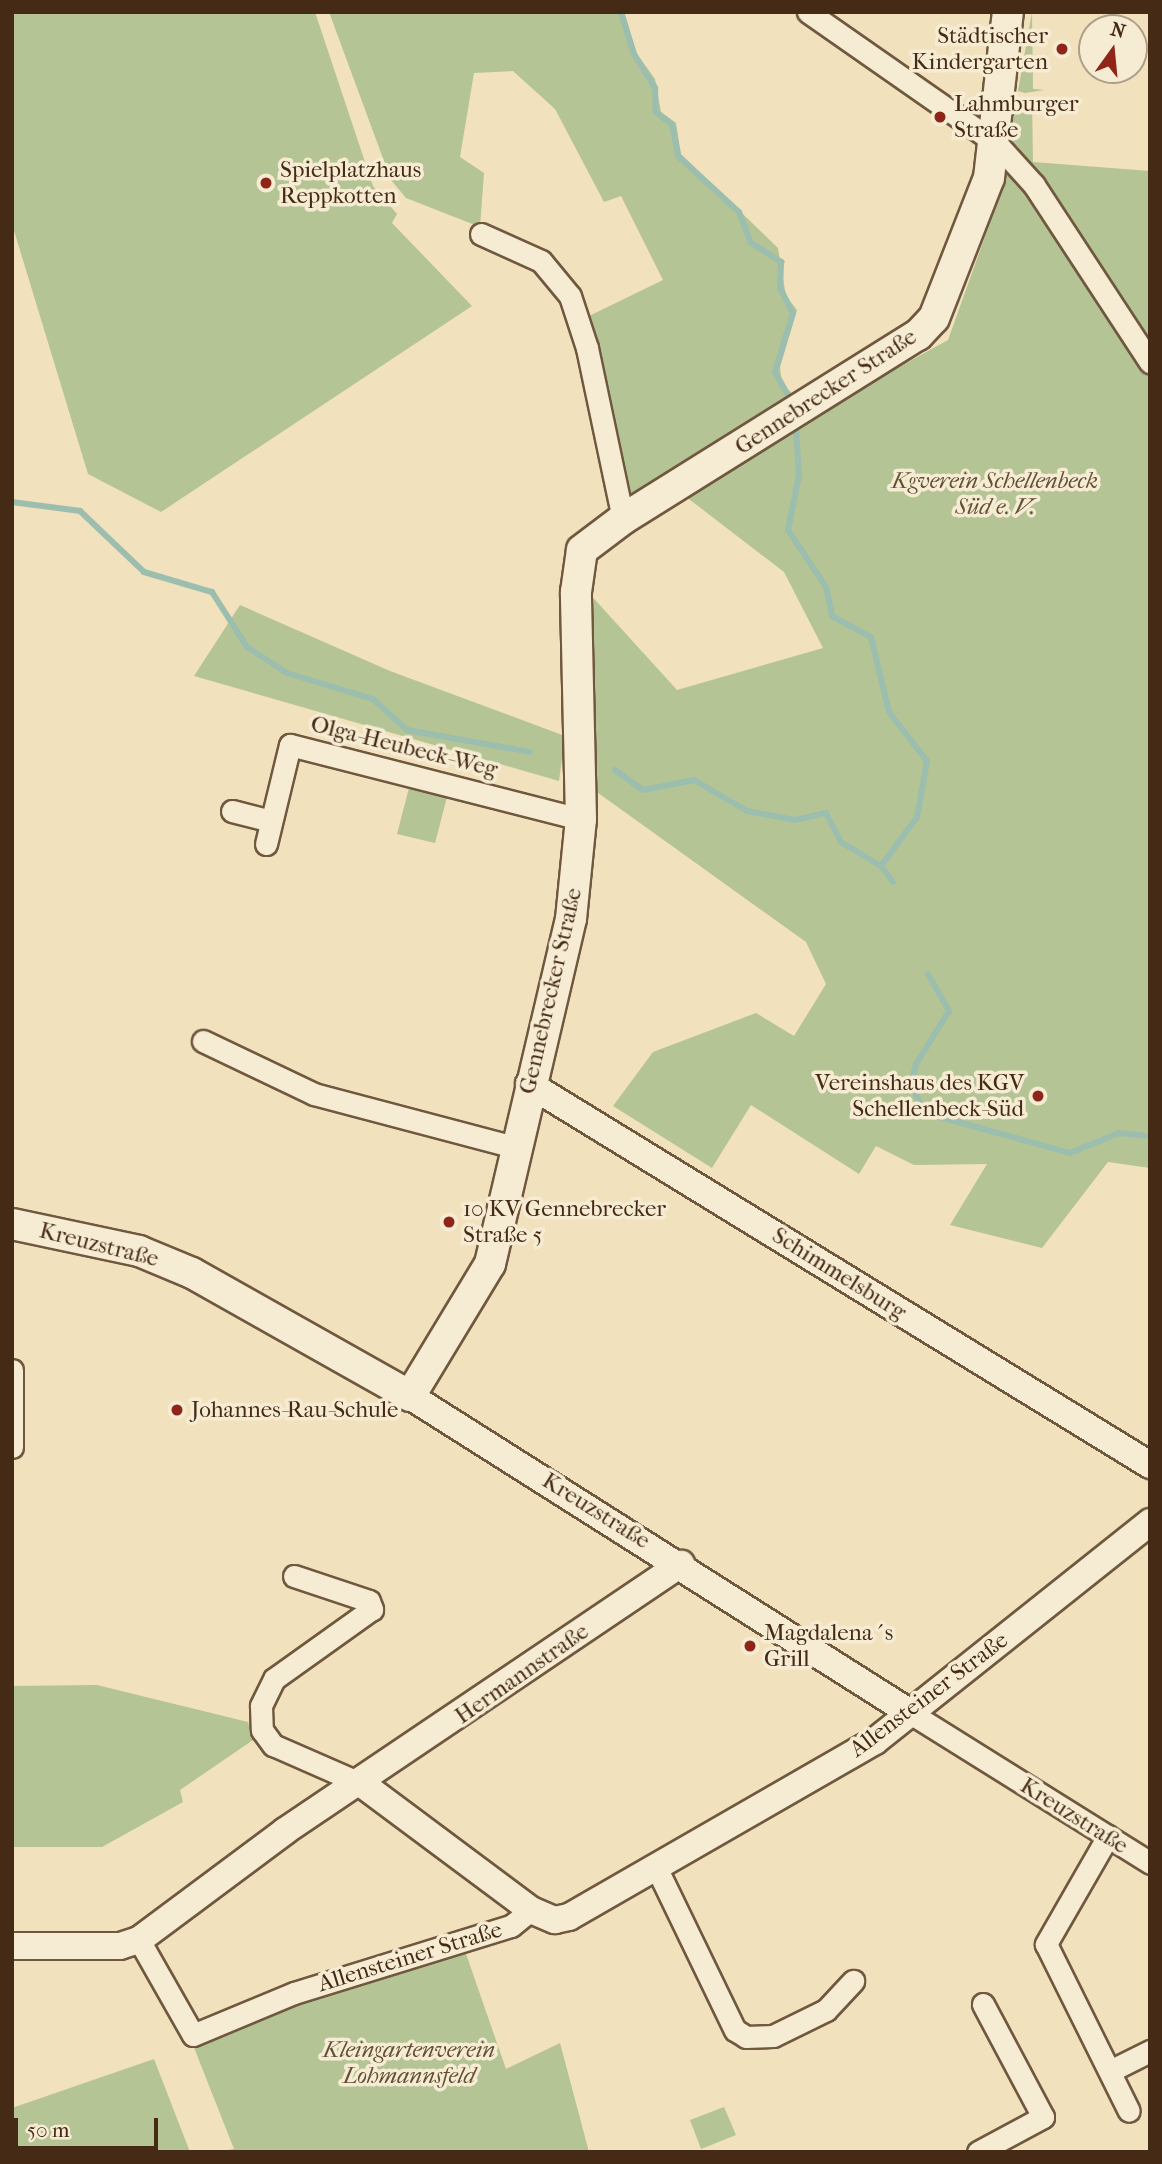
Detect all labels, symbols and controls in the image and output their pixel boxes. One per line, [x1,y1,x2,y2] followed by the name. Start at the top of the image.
[1078,14,1148,84] north arrow
[1108,18,1128,43] text: N
[912,22,1048,76] place label: Städtischer Kindergarten
[1054,41,1070,57] marker: Städtischer Kindergarten
[954,90,1079,144] place label: Lahmburger Straße
[932,109,948,125] marker: Lahmburger Straße
[280,156,421,210] place label: Spielplatzhaus Reppkotten
[258,175,274,191] marker: Spielplatzhaus Reppkotten
[730,323,922,461] street label: Gennebrecker Straße
[892,467,1098,521] park label: Kgverein Schellenbeck Süd e. V.
[308,710,500,784] street label: Olga-Heubeck-Weg
[514,885,588,1097] street label: Gennebrecker Straße
[815,1069,1024,1123] place label: Vereinshaus des KGV Schellenbeck-Süd
[1030,1088,1046,1104] marker: Vereinshaus des KGV Schellenbeck-Süd
[463,1195,666,1249] place label: 10 KV Gennebrecker Straße 5
[441,1214,457,1230] marker: 10 KV Gennebrecker Straße 5
[36,1217,162,1273] street label: Kreuzstraße
[767,1222,911,1326] street label: Schimmelsburg
[191,1396,398,1424] place label: Johannes-Rau-Schule
[169,1402,185,1418] marker: Johannes-Rau-Schule
[537,1467,655,1555] street label: Kreuzstraße
[450,1618,594,1730] street label: Hermannstraße
[764,1619,893,1673] place label: Magdalena´s Grill
[844,1627,1014,1763] street label: Allensteiner Straße
[742,1638,758,1654] marker: Magdalena´s Grill
[1015,1772,1133,1860] street label: Kreuzstraße
[315,1916,505,1998] street label: Allensteiner Straße
[323,2036,495,2090] park label: Kleingartenverein Lohmannsfeld
[18,2104,161,2148] scale bar
[27,2118,70,2142] text: 50 m

